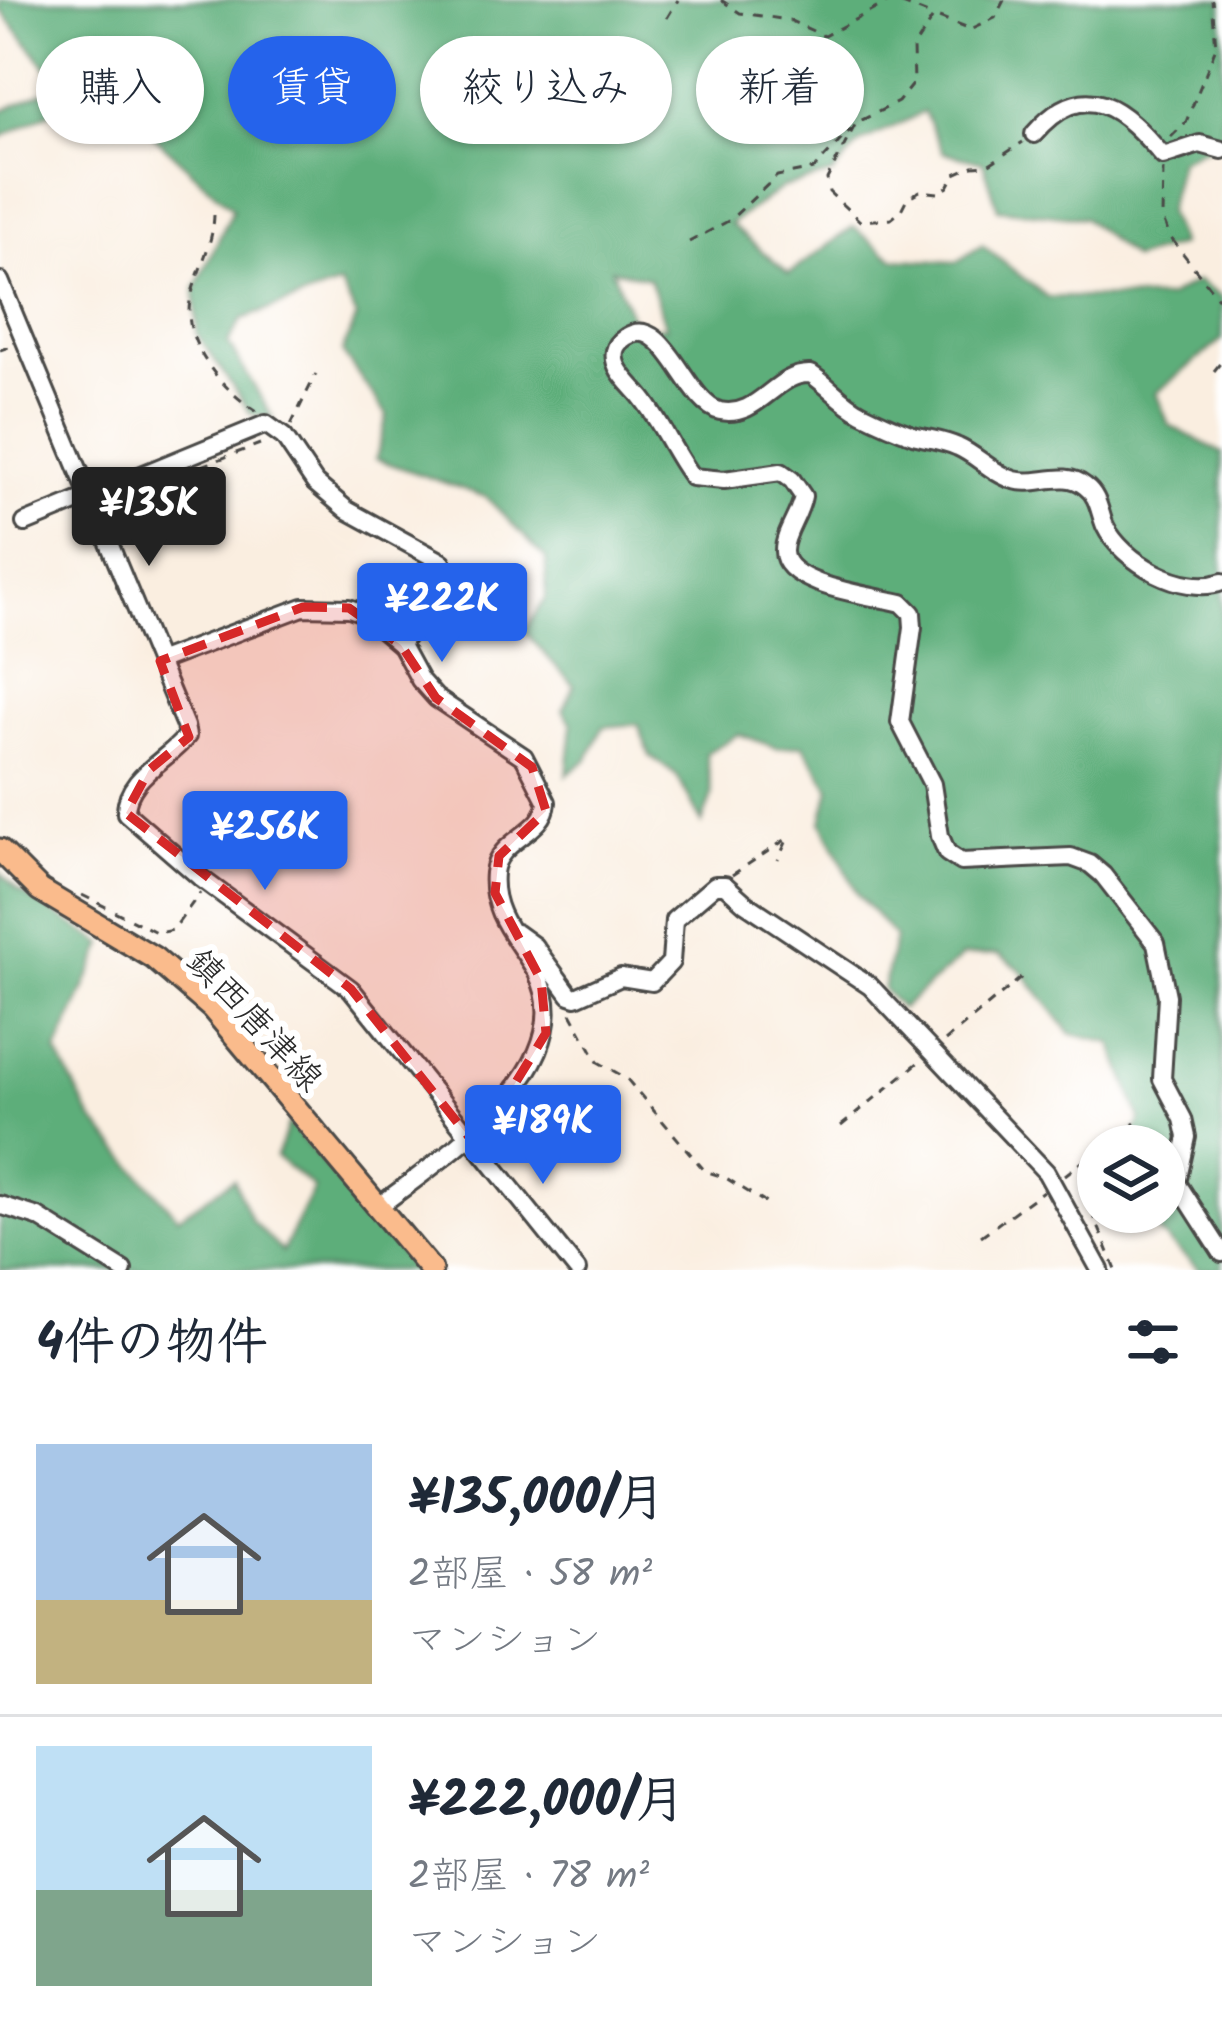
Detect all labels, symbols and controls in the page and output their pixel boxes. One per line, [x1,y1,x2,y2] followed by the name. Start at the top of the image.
[36,36,204,144] chip: 購入
[228,36,396,144] chip: 賃貸
[420,36,672,144] chip: 絞り込み
[696,36,864,144] chip: 新着
[65,467,233,569] pin: ¥135K
[99,475,199,537] text: ¥135K
[358,563,526,665] pin: ¥222K
[384,571,500,633] text: ¥222K
[181,791,349,893] pin: ¥256K
[209,799,321,861] text: ¥256K
[171,936,336,1107] street label: 鎮西唐津線
[459,1085,627,1187] pin: ¥189K
[492,1093,594,1155] text: ¥189K
[1077,1125,1185,1233] map controls
[1077,1125,1185,1233] button: layers
[36,1304,268,1385] text: 4件の物件
[1120,1309,1186,1375] icon: filters
[408,1460,666,1541] text: ¥135,000/月
[132,1492,276,1636] icon: home
[408,1545,652,1607] text: 2部屋 · 58 m²
[408,1611,601,1673] text: マンション
[408,1762,686,1843] text: ¥222,000/月
[132,1794,276,1938] icon: home
[408,1847,649,1909] text: 2部屋 · 78 m²
[408,1913,601,1975] text: マンション

